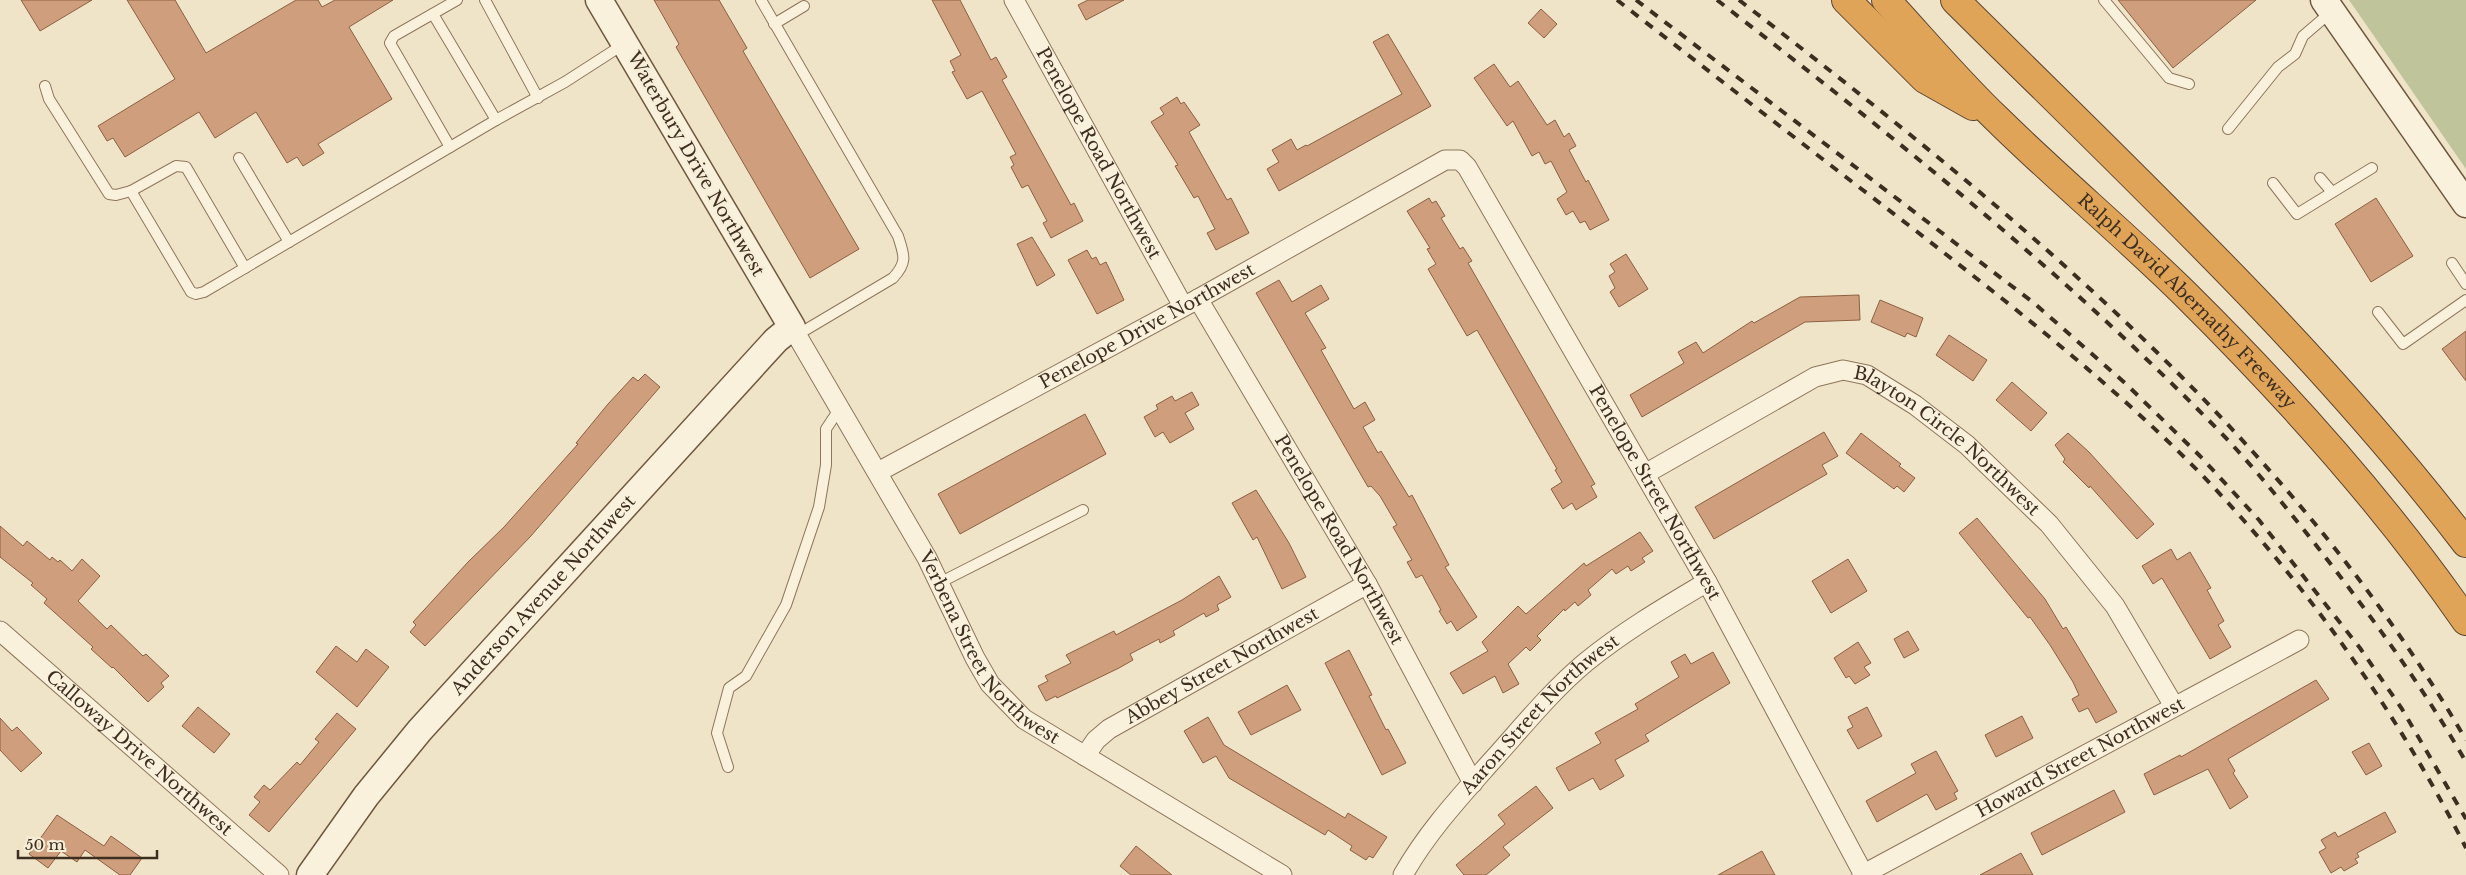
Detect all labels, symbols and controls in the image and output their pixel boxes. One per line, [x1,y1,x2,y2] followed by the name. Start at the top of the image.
[1031,43,1166,263] street label: Penelope Road Northwest
[622,47,770,280] street label: Waterbury Drive Northwest
[2073,189,2301,414] street label: Ralph David Abernathy Freeway
[1035,258,1259,394] street label: Penelope Drive Northwest
[1852,362,2044,520] street label: Blayton Circle Northwest
[1584,381,1726,604] street label: Penelope Street Northwest
[1270,431,1408,648] street label: Penelope Road Northwest
[446,490,640,700] street label: Anderson Avenue Northwest
[914,546,1064,749] street label: Verbena Street Northwest
[1121,602,1323,729] street label: Abbey Street Northwest
[1456,630,1623,800] street label: Aaron Street Northwest
[42,665,237,840] street label: Calloway Drive Northwest
[1973,693,2188,822] street label: Howard Street Northwest
[18,828,156,860] scale bar
[25,835,65,854] text: 50 m

